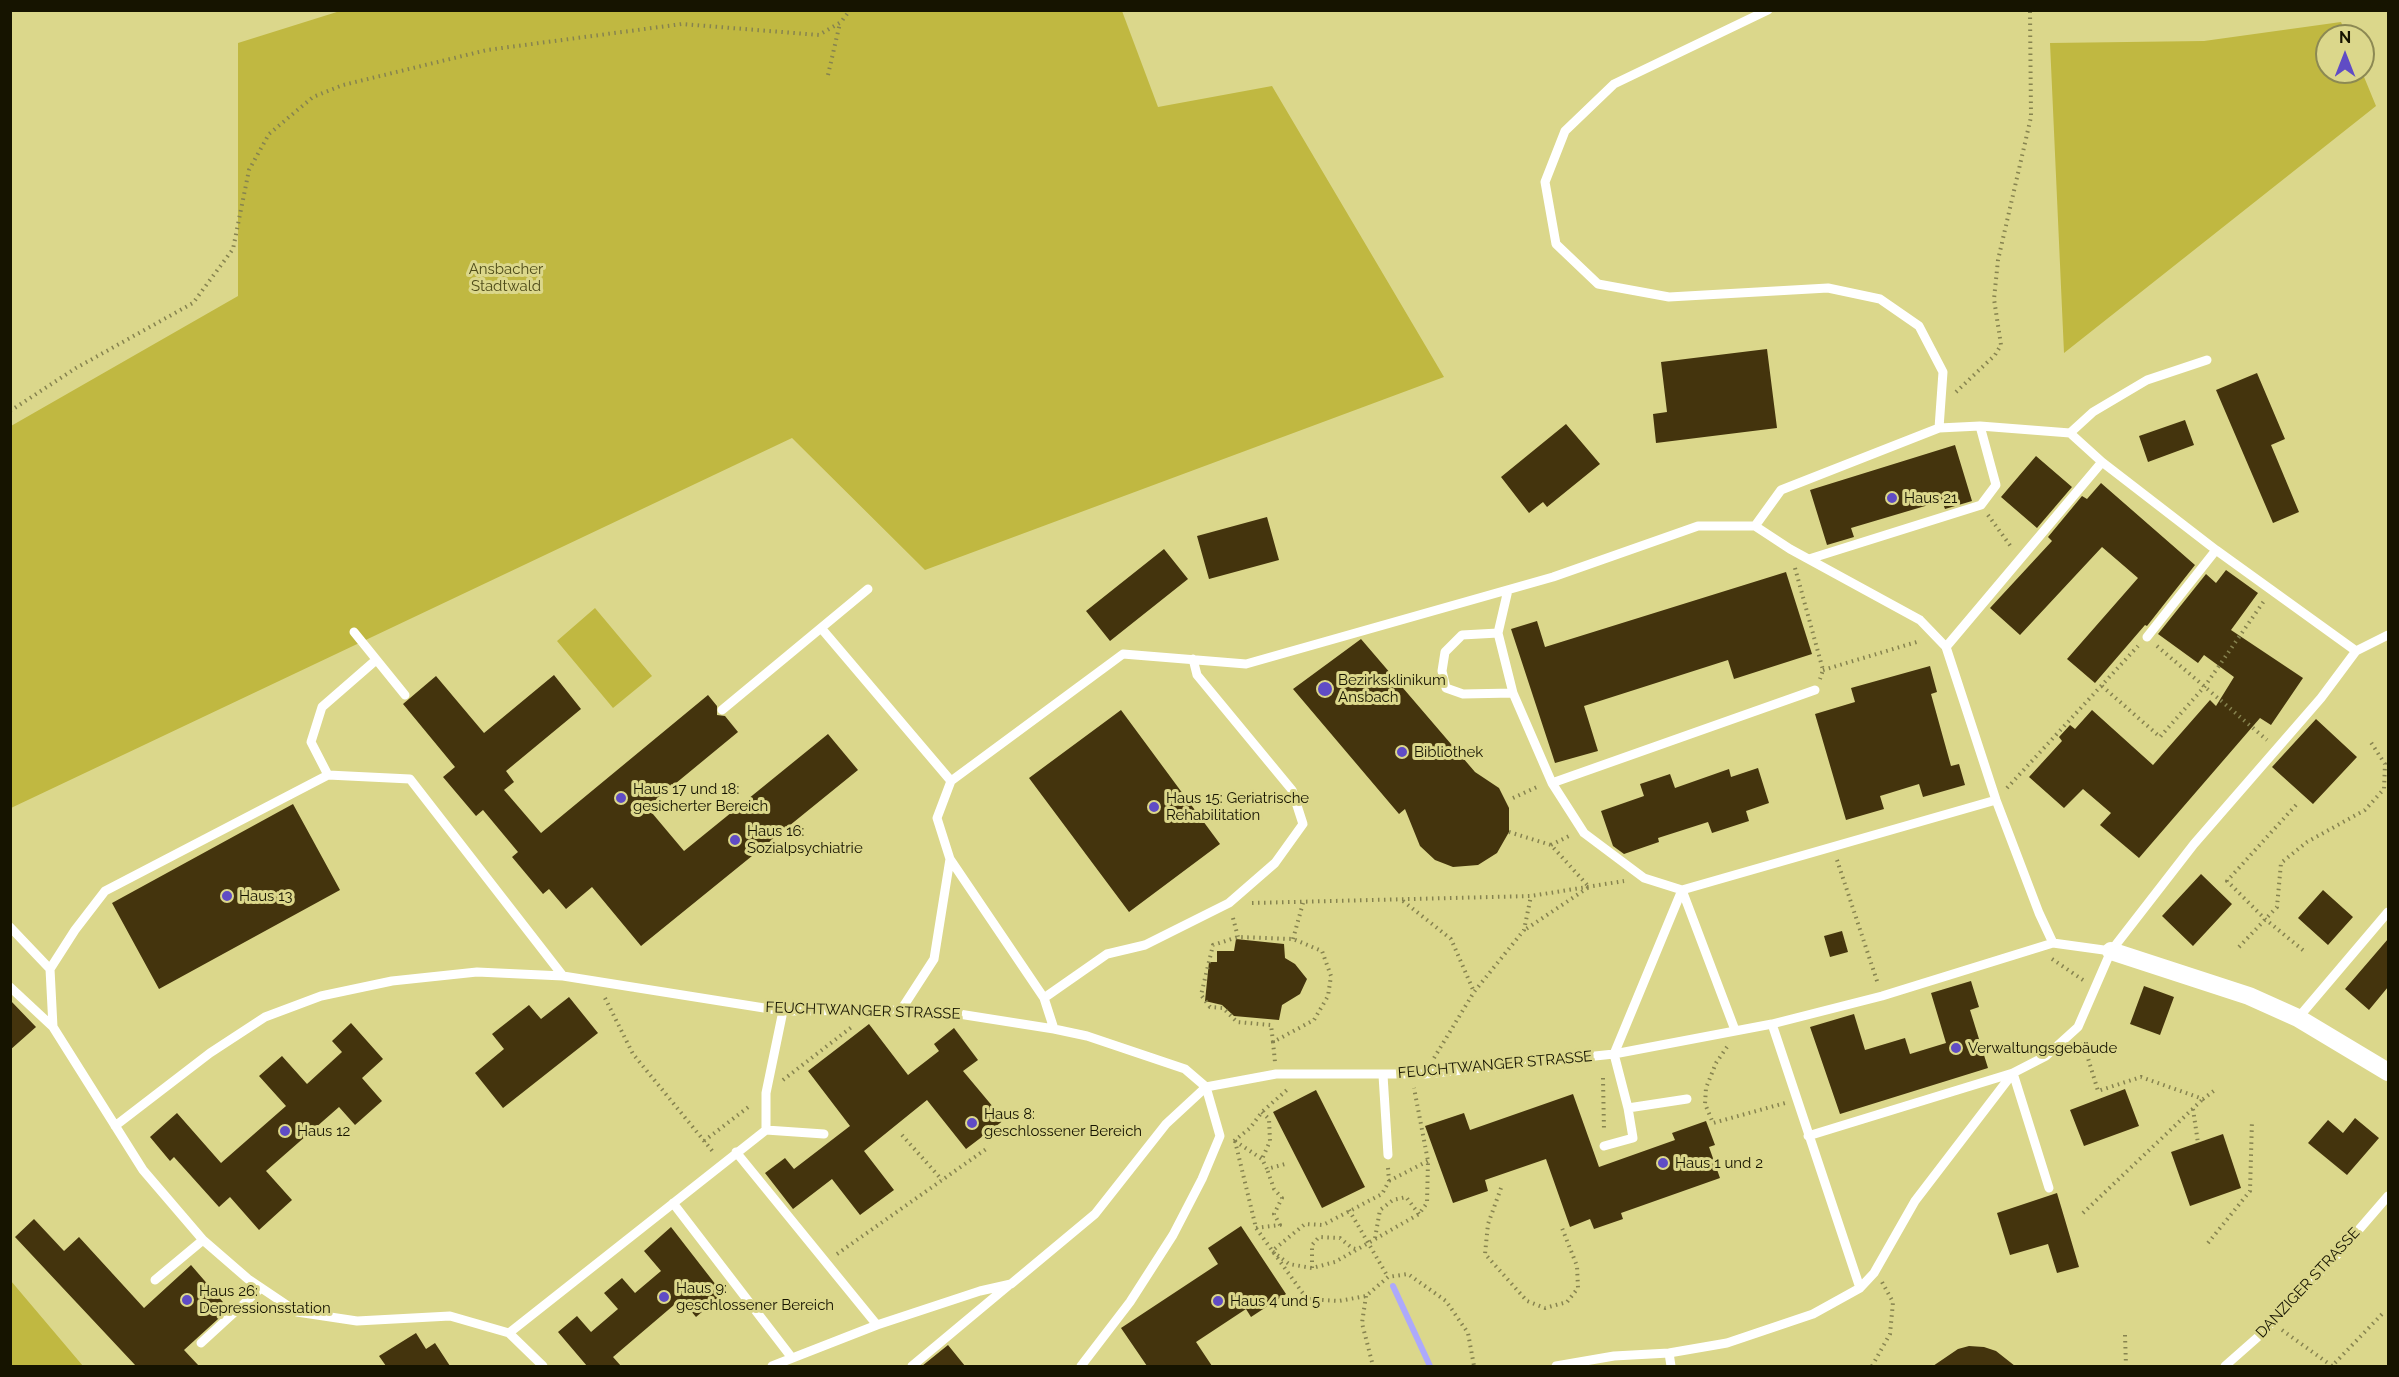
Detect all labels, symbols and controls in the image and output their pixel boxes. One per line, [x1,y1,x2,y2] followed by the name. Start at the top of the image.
[2315,24,2375,84] north arrow
[2339,28,2351,47] text: N
[469,260,543,295] park label: Ansbacher Stadtwald
[1904,489,1957,507] place label: Haus 21
[1885,491,1899,505] marker: Haus 21
[1338,671,1446,706] place label: Bezirksklinikum Ansbach
[1316,680,1334,698] marker: Bezirksklinikum Ansbach
[1414,743,1483,761] place label: Bibliothek
[1395,745,1409,759] marker: Bibliothek
[633,780,768,815] place label: Haus 17 und 18: gesicherter Bereich
[1166,789,1309,824] place label: Haus 15: Geriatrische Rehabilitation
[614,791,628,805] marker: Haus 17 und 18: gesicherter Bereich
[1147,800,1161,814] marker: Haus 15: Geriatrische Rehabilitation
[747,822,863,857] place label: Haus 16: Sozialpsychiatrie
[728,833,742,847] marker: Haus 16: Sozialpsychiatrie
[239,887,293,905] place label: Haus 13
[220,889,234,903] marker: Haus 13
[765,999,961,1023] street label: FEUCHTWANGER STRASSE
[1968,1039,2117,1057] place label: Verwaltungsgebäude
[1949,1041,1963,1055] marker: Verwaltungsgebäude
[1397,1048,1593,1082] street label: FEUCHTWANGER STRASSE
[984,1105,1142,1140] place label: Haus 8: geschlossener Bereich
[965,1116,979,1130] marker: Haus 8: geschlossener Bereich
[297,1122,350,1140] place label: Haus 12
[278,1124,292,1138] marker: Haus 12
[1675,1154,1763,1172] place label: Haus 1 und 2
[1656,1156,1670,1170] marker: Haus 1 und 2
[2252,1224,2364,1342] street label: DANZIGER STRASSE
[676,1279,834,1314] place label: Haus 9: geschlossener Bereich
[199,1282,331,1317] place label: Haus 26: Depressionsstation
[657,1290,671,1304] marker: Haus 9: geschlossener Bereich
[1230,1292,1320,1310] place label: Haus 4 und 5
[180,1293,194,1307] marker: Haus 26: Depressionsstation
[1211,1294,1225,1308] marker: Haus 4 und 5

